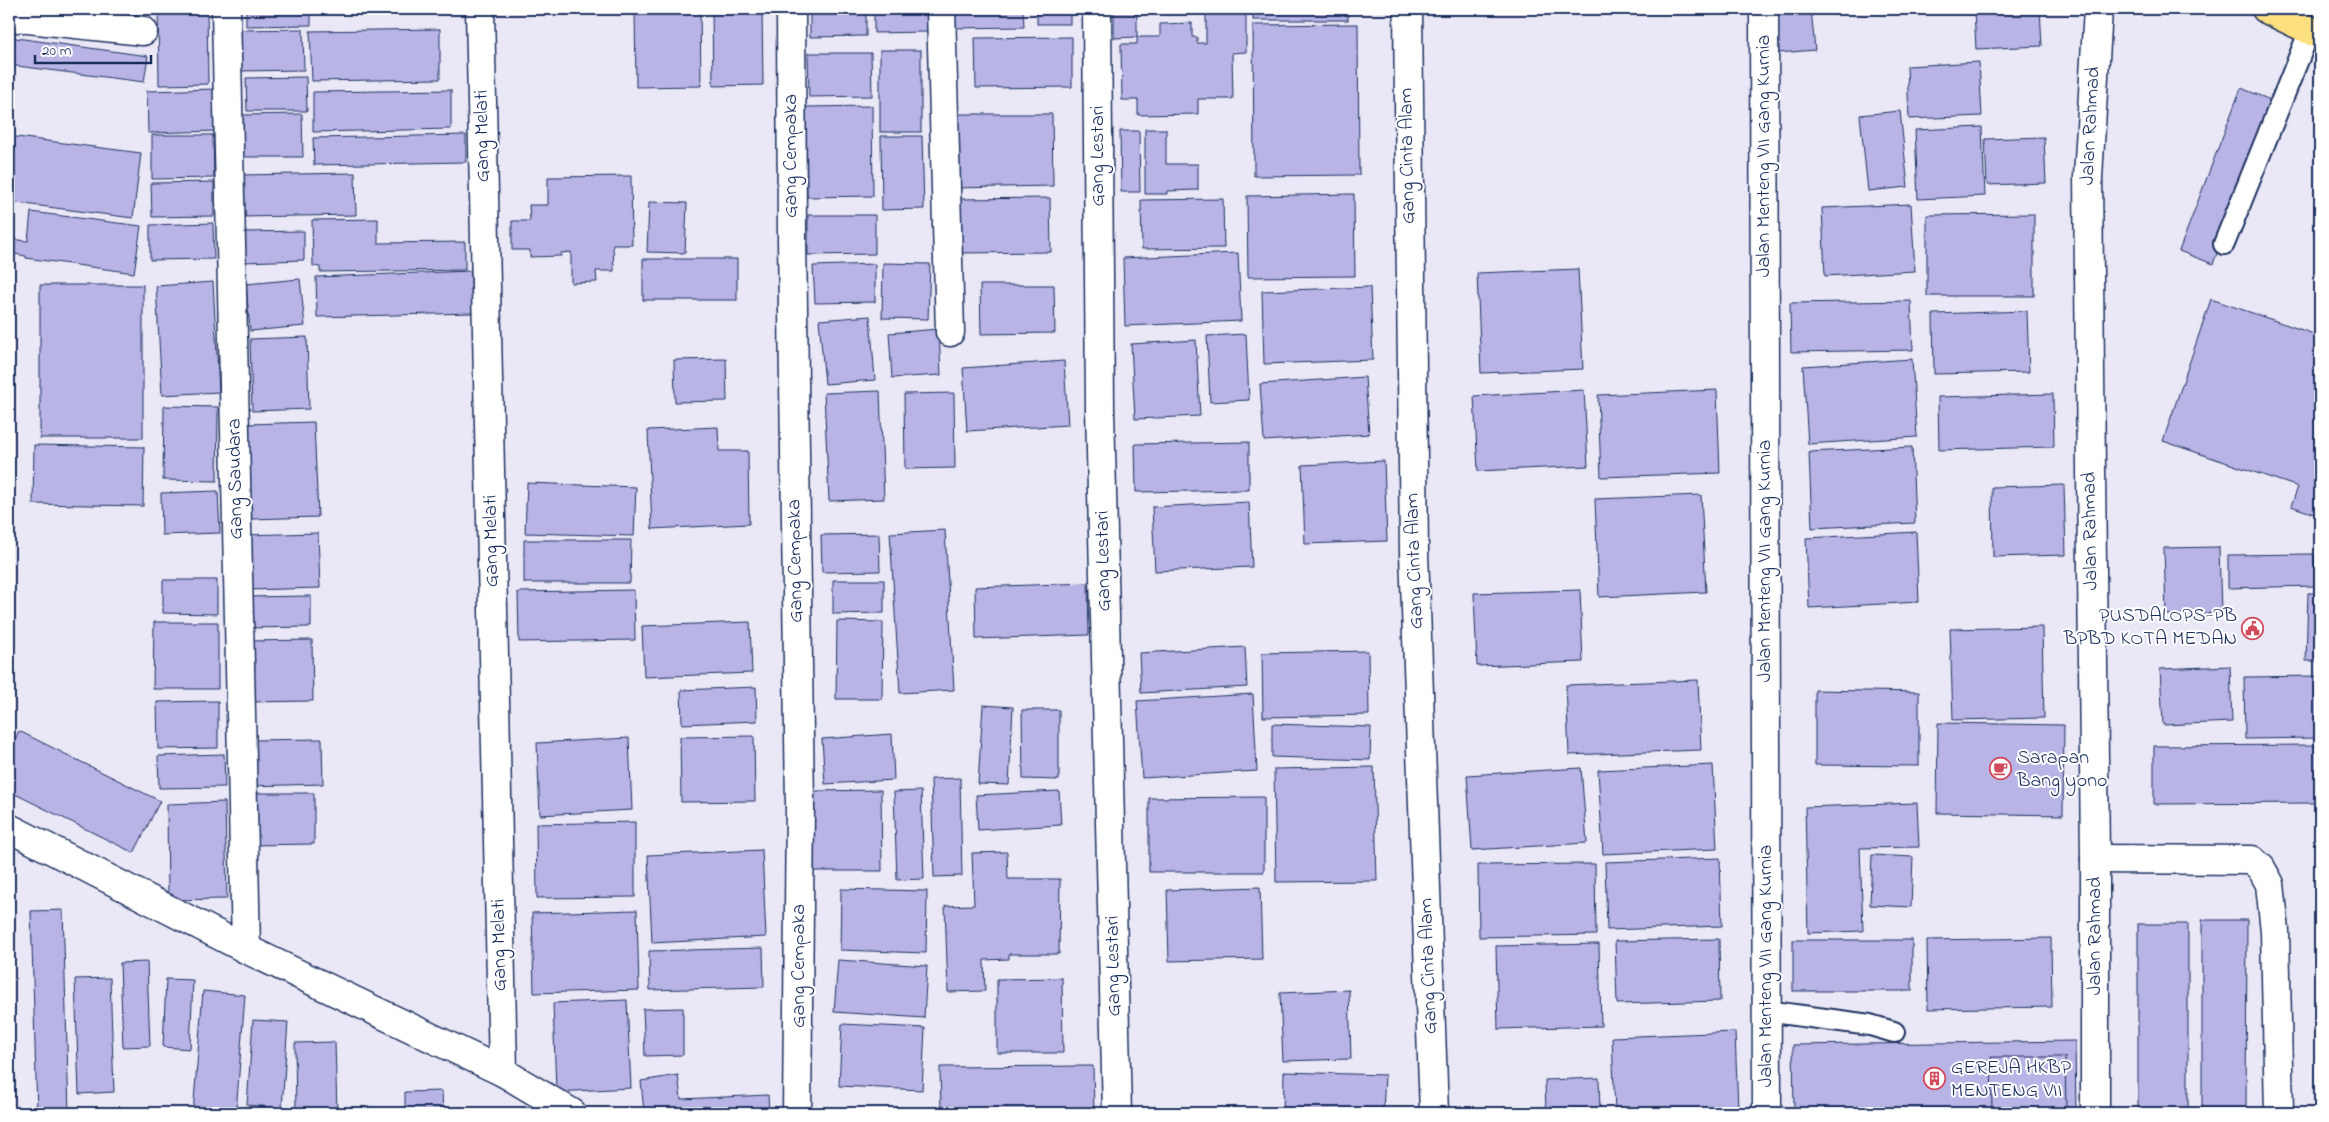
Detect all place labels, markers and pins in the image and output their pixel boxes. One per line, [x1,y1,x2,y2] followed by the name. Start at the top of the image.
[2063,602,2237,654] place label: PUSDALOPS-PB BPBD KOTA MEDAN
[2241,616,2265,640] public building icon: PUSDALOPS-PB BPBD KOTA MEDAN
[2016,744,2108,797] place label: Sarapan Bang yono
[1989,757,2013,781] cafe icon: Sarapan Bang yono
[1951,1054,2072,1106] place label: GEREJA HKBP MENTENG VII
[1923,1067,1947,1091] building icon: GEREJA HKBP MENTENG VII

